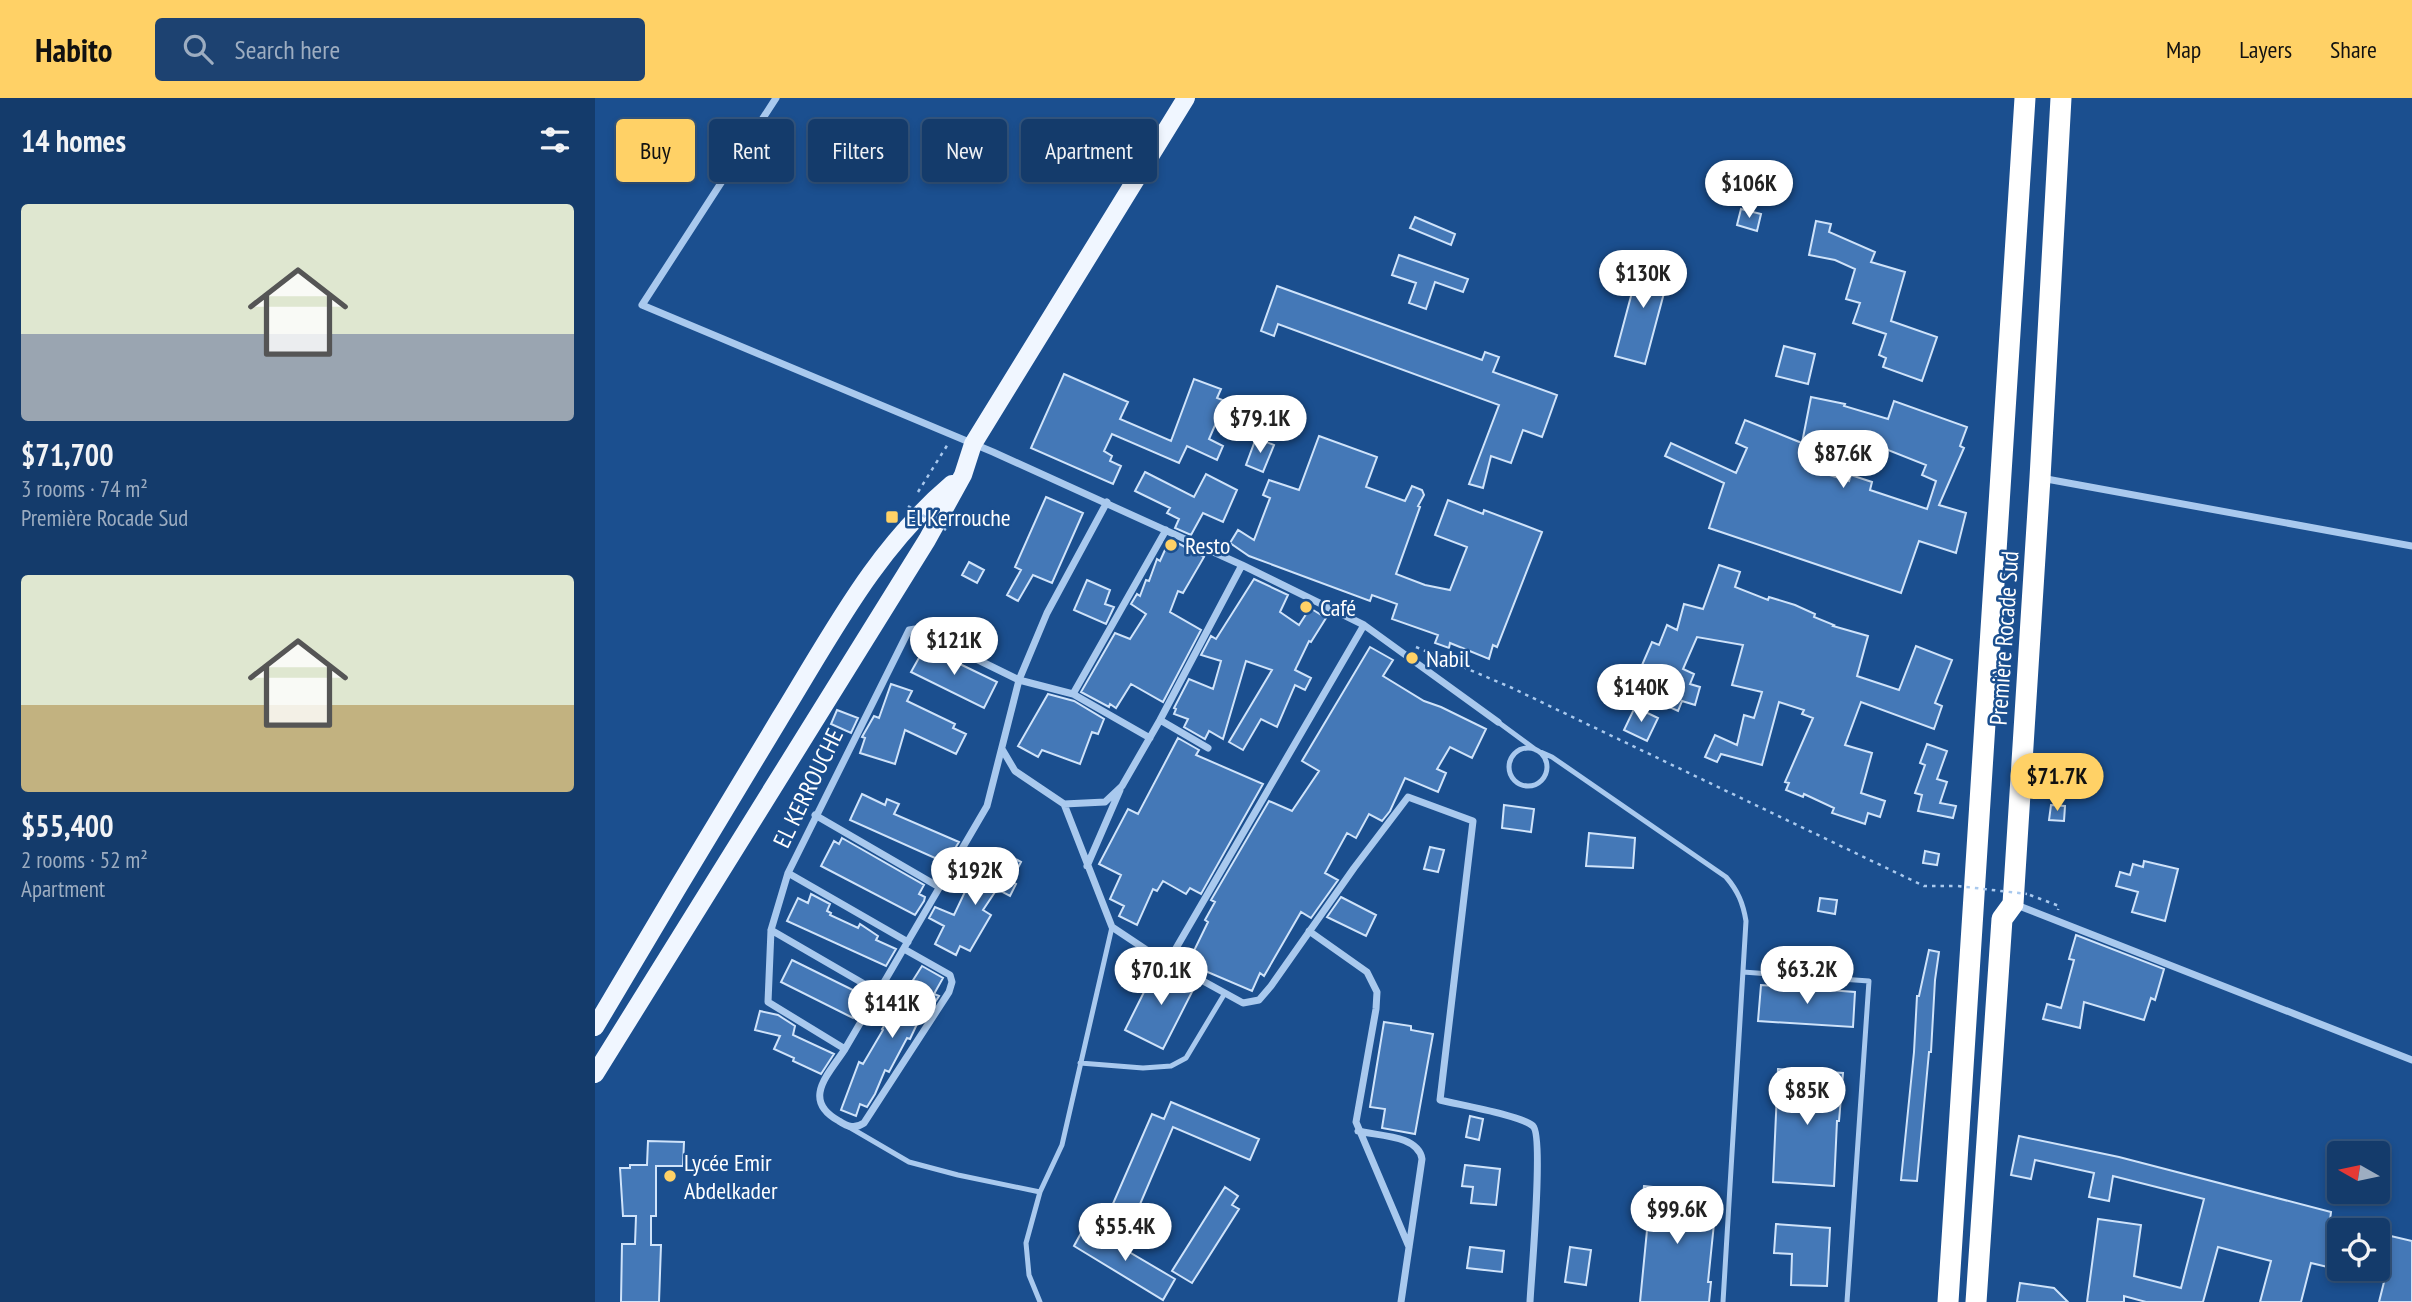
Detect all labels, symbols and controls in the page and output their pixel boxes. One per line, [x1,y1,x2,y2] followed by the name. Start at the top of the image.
[155,18,645,81] search box
[35,28,113,71] text: Habito
[179,30,217,68] icon: search
[235,33,340,66] text: Search here
[2166,34,2201,65] text: Map
[2239,34,2292,65] text: Layers
[2330,34,2377,65] text: Share
[616,119,695,182] chip: Buy
[709,119,794,182] chip: Rent
[808,119,908,182] chip: Filters
[922,119,1007,182] chip: New
[1021,119,1157,182] chip: Apartment
[21,121,126,160] text: 14 homes
[536,121,574,159] icon: filters
[1700,160,1798,220] pin: $106K
[1721,168,1777,197] text: $106K
[235,249,361,375] icon: home
[1594,250,1692,310] pin: $130K
[1615,258,1671,287] text: $130K
[1203,396,1317,455] pin: $79.1K
[1230,403,1290,432] text: $79.1K
[1786,430,1900,490] pin: $87.6K
[21,435,114,474] text: $71,700
[1814,438,1872,467] text: $87.6K
[21,474,148,503] text: 3 rooms · 74 m²
[906,502,1011,533] place label: El Kerrouche
[21,503,188,532] text: Première Rocade Sud
[884,509,900,525] marker: El Kerrouche
[1185,530,1230,561] place label: Resto
[1163,537,1179,553] marker: Resto
[1982,550,2026,726] street label: Première Rocade Sud
[1320,592,1356,623] place label: Café
[1298,599,1314,615] marker: Café
[905,618,1003,677] pin: $121K
[235,620,361,746] icon: home
[926,625,982,654] text: $121K
[1426,643,1470,674] place label: Nabil
[1404,650,1420,666] marker: Nabil
[1592,664,1690,724] pin: $140K
[1613,672,1669,701] text: $140K
[766,723,850,853] street label: EL KERROUCHE
[2000,754,2114,813] pin: $71.7K
[2027,761,2087,790] text: $71.7K
[21,806,114,845] text: $55,400
[21,845,148,874] text: 2 rooms · 52 m²
[926,848,1024,907] pin: $192K
[947,855,1003,884] text: $192K
[21,874,105,903] text: Apartment
[1750,946,1864,1006] pin: $63.2K
[1104,948,1218,1007] pin: $70.1K
[1777,954,1837,983] text: $63.2K
[1131,955,1191,984] text: $70.1K
[843,981,941,1040] pin: $141K
[864,988,920,1017] text: $141K
[1766,1068,1848,1127] pin: $85K
[1785,1075,1829,1104] text: $85K
[2327,1141,2391,1204] north arrow
[2327,1141,2390,1281] map controls
[684,1147,778,1206] place label: Lycée Emir Abdelkader
[662,1168,678,1184] marker: Lycée Emir Abdelkader
[1620,1186,1734,1246] pin: $99.6K
[1647,1194,1707,1223] text: $99.6K
[1068,1204,1182,1263] pin: $55.4K
[1095,1211,1155,1240] text: $55.4K
[2327,1218,2390,1281] button: locate

